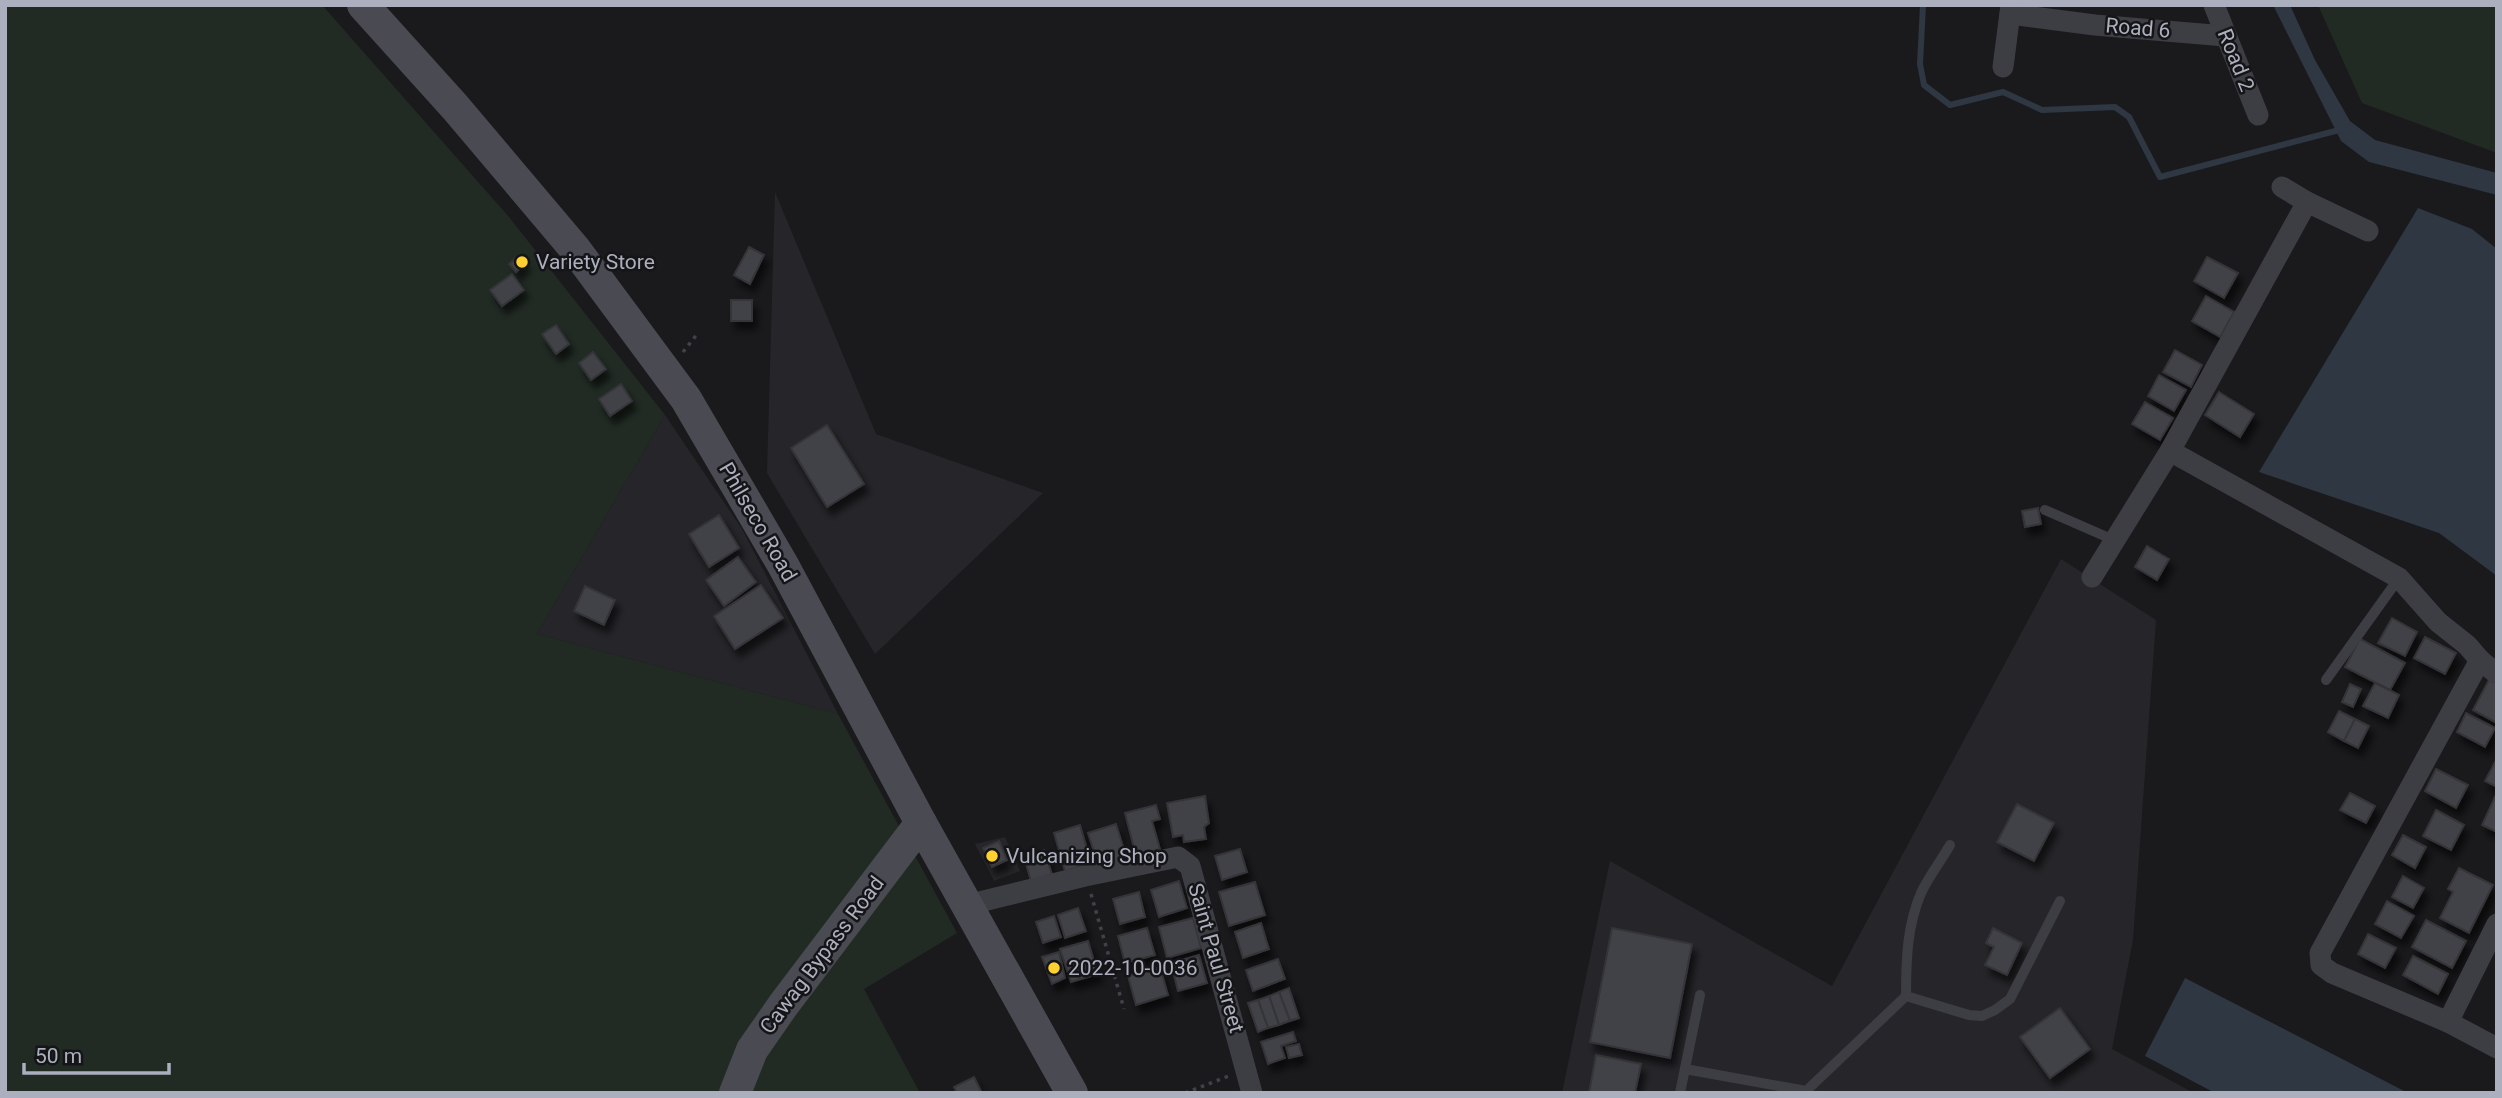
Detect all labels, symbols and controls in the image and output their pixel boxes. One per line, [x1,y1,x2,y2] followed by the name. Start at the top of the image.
[2104,13,2172,43] street label: Road 6
[2213,25,2259,95] street label: Road 2
[536,250,655,274] place label: Variety Store
[514,254,530,270] marker: Variety Store
[714,458,802,586] street label: Philseco Road
[1006,844,1167,868] place label: Vulcanizing Shop
[984,848,1000,864] marker: Vulcanizing Shop
[755,872,889,1038] street label: Cawag Bypass Road
[1183,880,1249,1036] street label: Saint Paul Street
[1068,956,1198,980] place label: 2022-10-0036
[1046,960,1062,976] marker: 2022-10-0036
[24,1032,170,1076] scale bar
[35,1044,82,1068] text: 50 m

